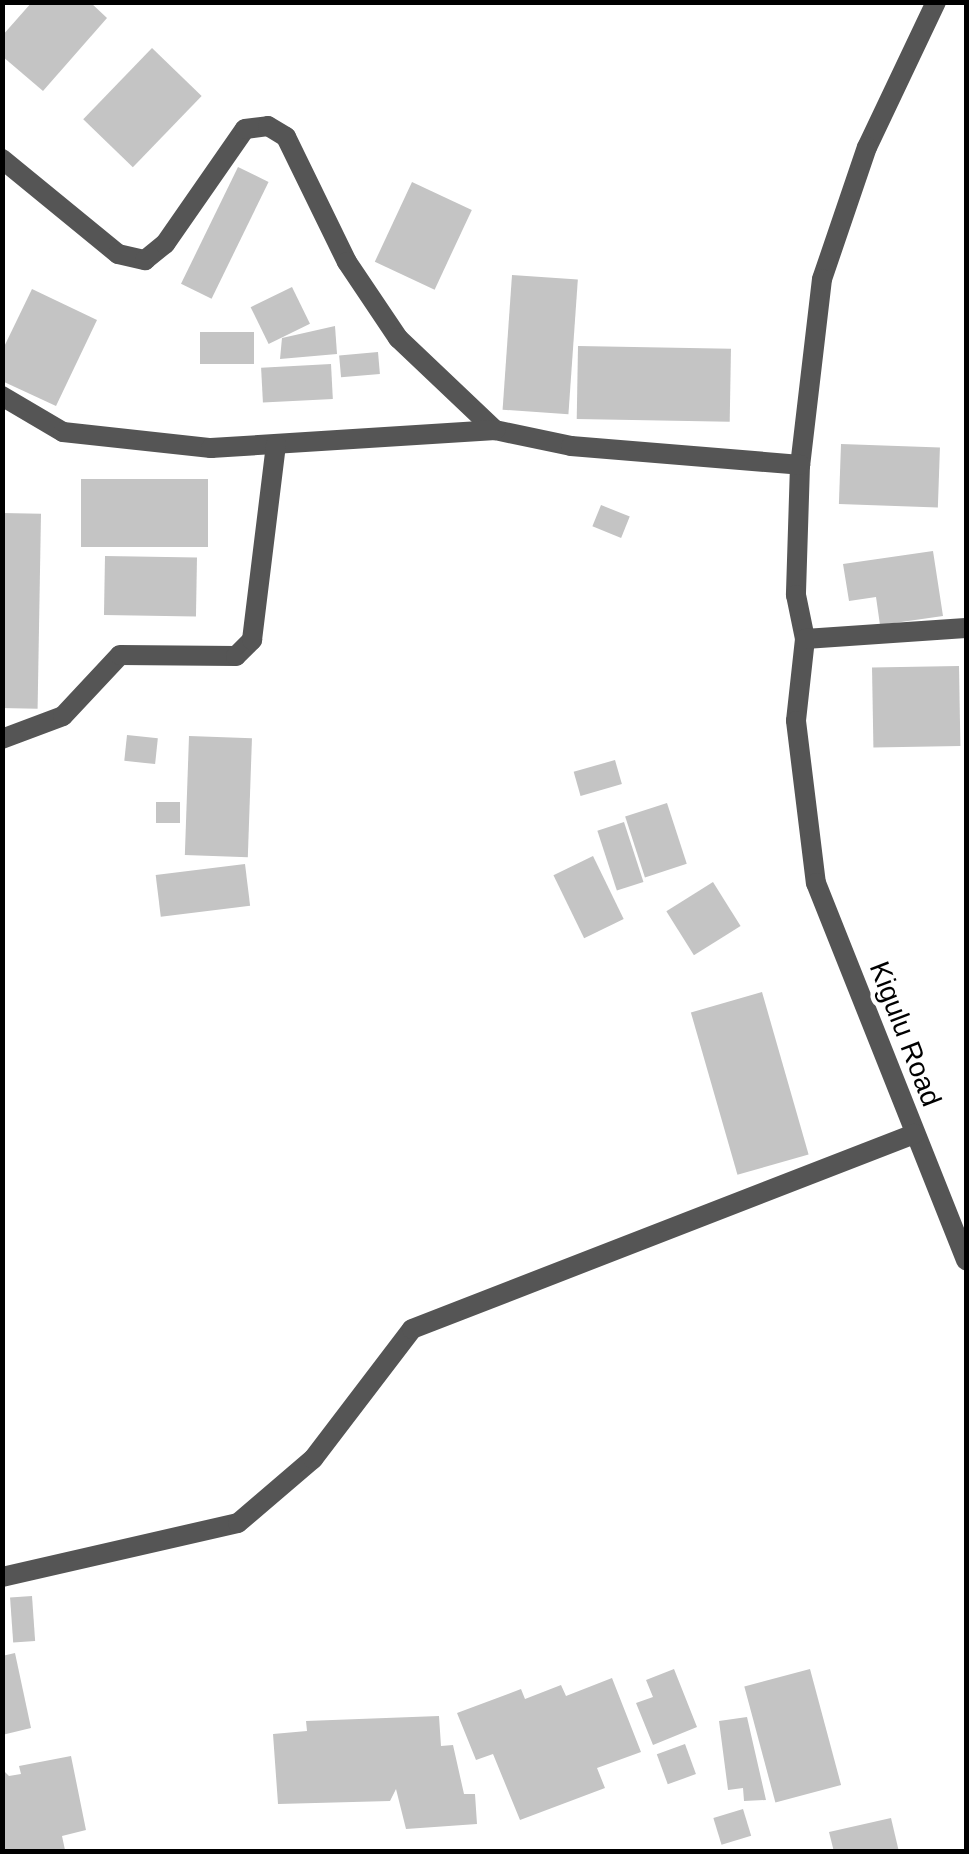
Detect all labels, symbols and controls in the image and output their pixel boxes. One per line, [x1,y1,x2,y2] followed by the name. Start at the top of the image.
[862,957,948,1111] street label: Kigulu Road

